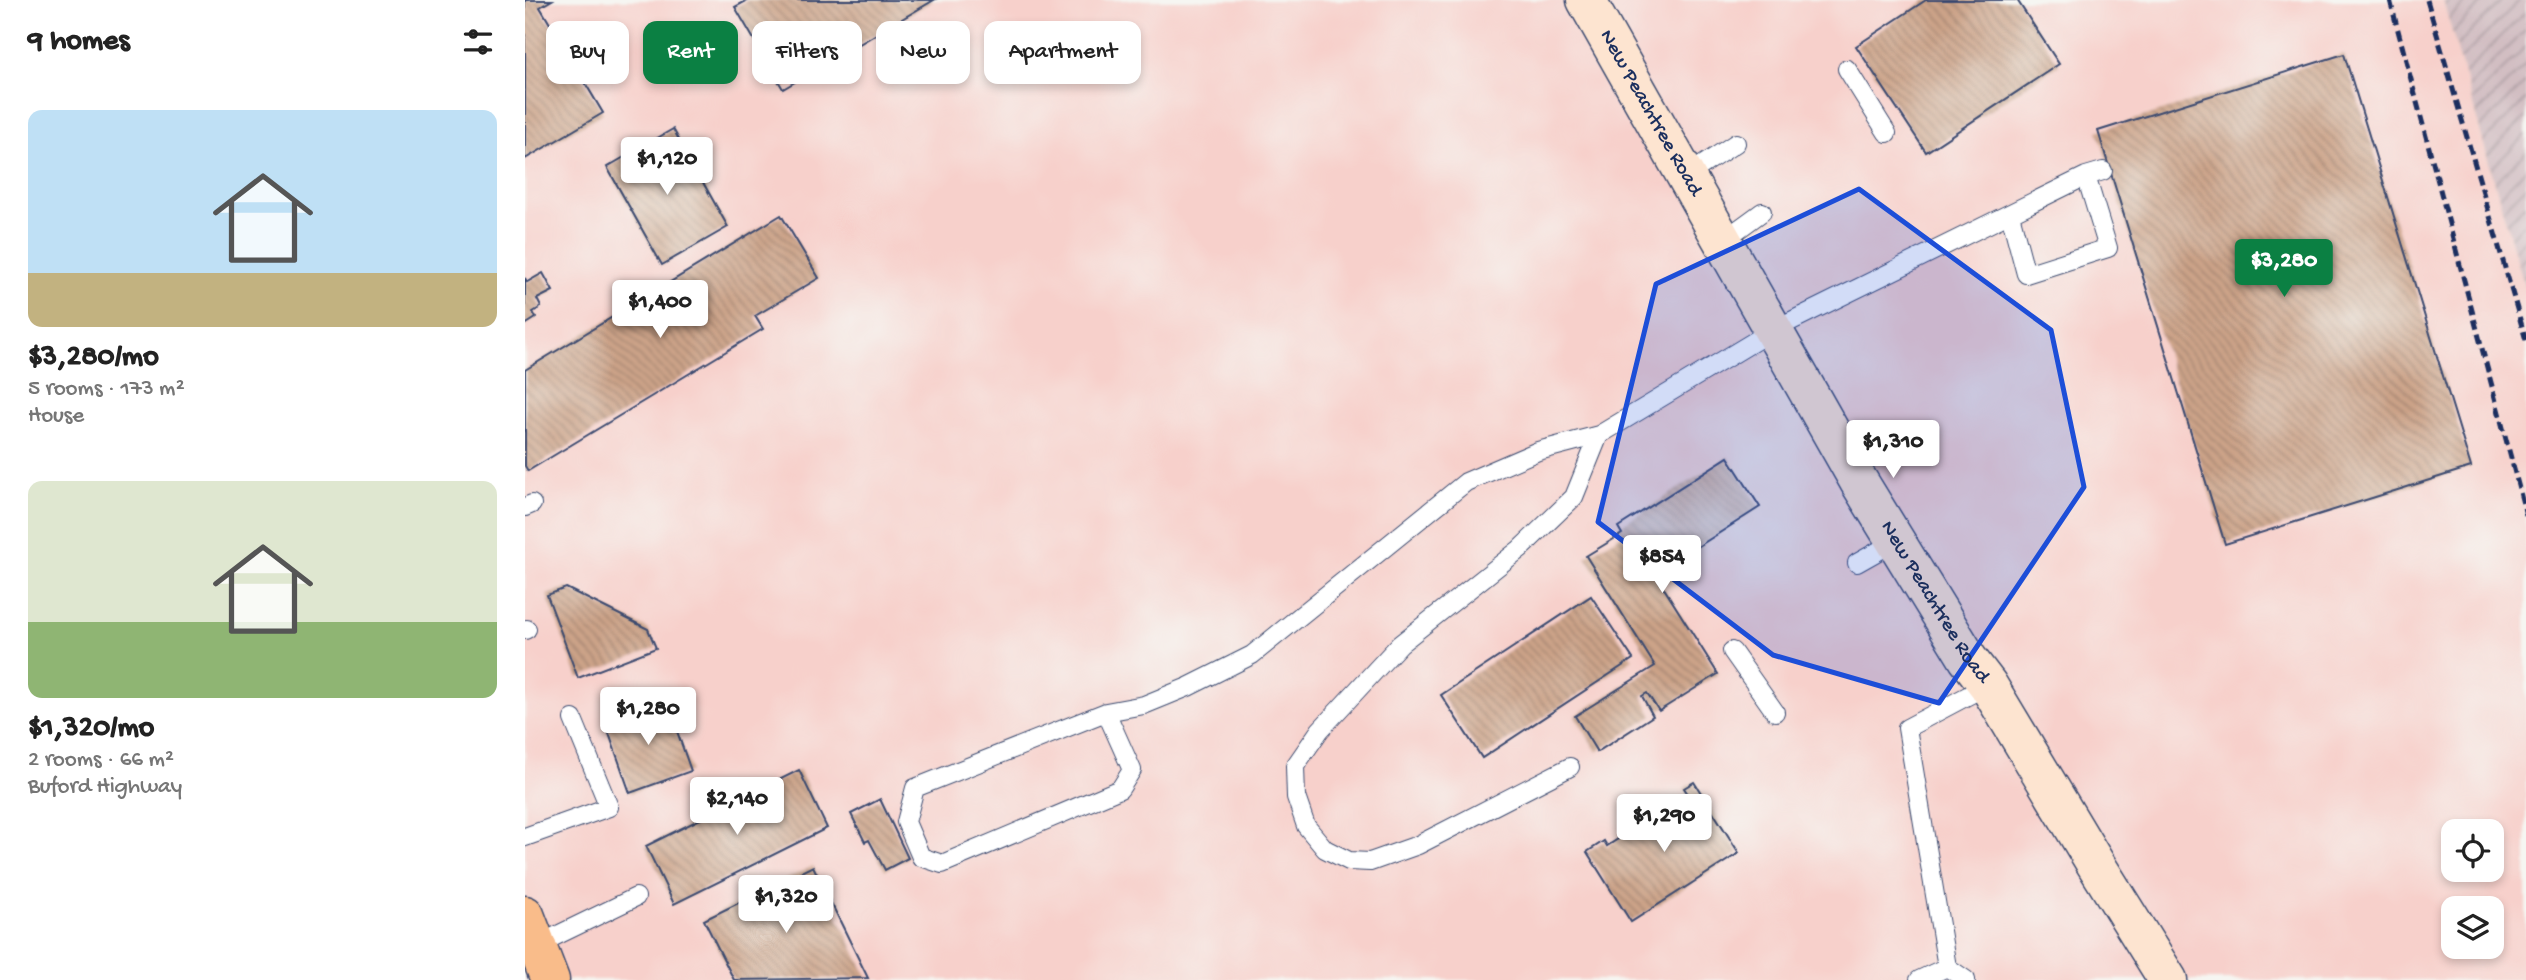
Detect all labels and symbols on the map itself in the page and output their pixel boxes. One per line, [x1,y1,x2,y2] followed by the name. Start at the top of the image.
[1593,26,1708,202] street label: New Peachtree Road
[610,138,724,197] pin: $1,120
[2227,240,2341,299] pin: $3,280
[603,280,717,340] pin: $1,400
[1836,420,1950,480] pin: $1,310
[1874,517,1996,690] street label: New Peachtree Road
[1621,536,1703,595] pin: $854
[591,688,705,747] pin: $1,280
[680,778,794,837] pin: $2,140
[1607,794,1721,854] pin: $1,290
[729,876,843,935] pin: $1,320

